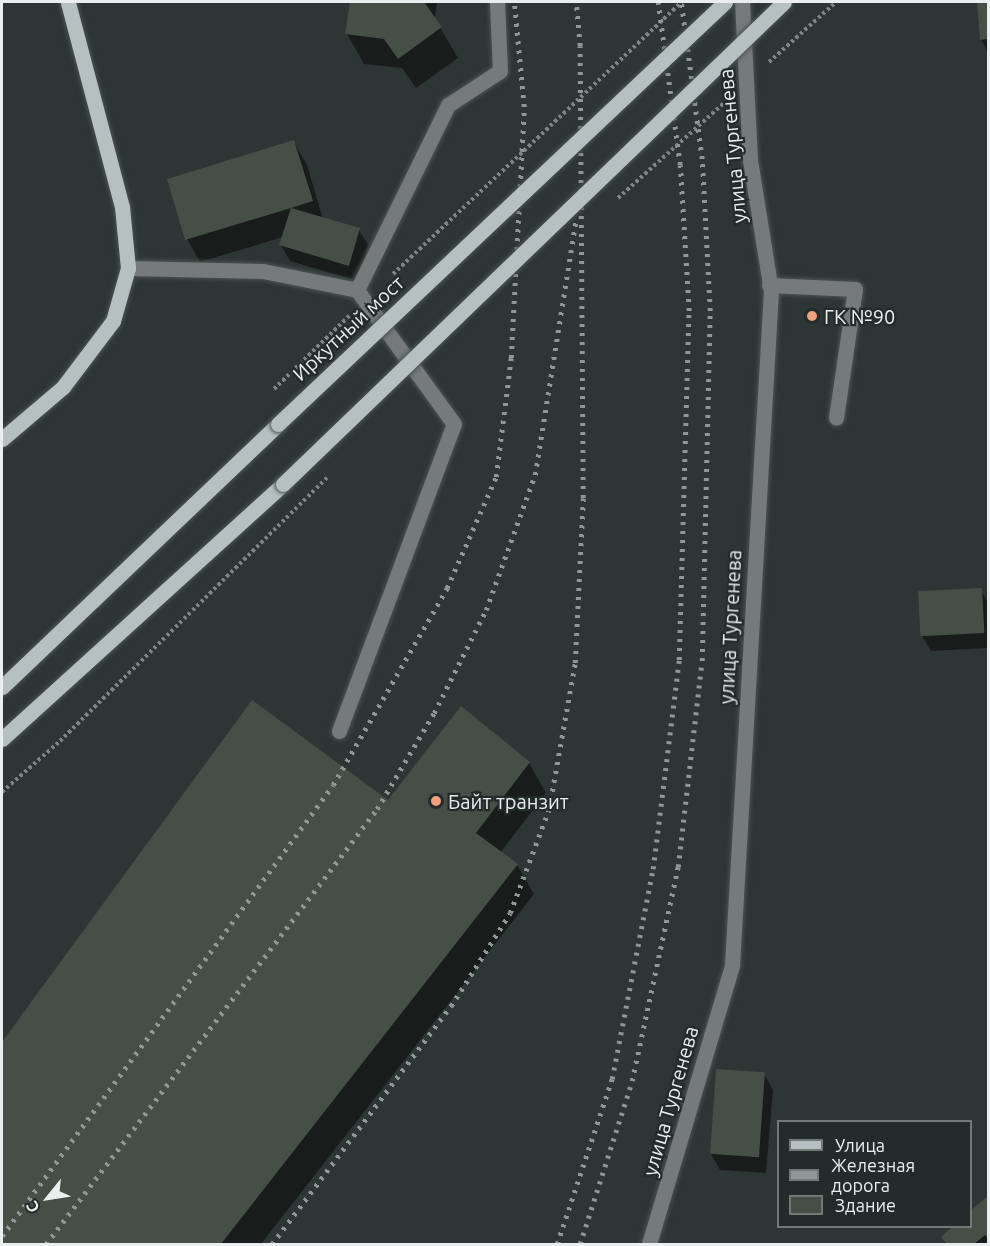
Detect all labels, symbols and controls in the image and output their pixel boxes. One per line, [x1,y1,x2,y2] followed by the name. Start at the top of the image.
[713,68,751,224] street label: улица Тургенева
[288,270,408,386] street label: Иркутный мост
[824,304,895,328] place label: ГК №90
[805,309,819,323] marker: ГК №90
[714,549,746,705] street label: улица Тургенева
[448,789,569,813] place label: Байт транзит
[429,794,443,808] marker: Байт транзит
[637,1023,703,1179] street label: улица Тургенева
[777,1120,972,1228] legend
[835,1135,885,1155] text: Улица
[831,1155,915,1195] text: Железная дорога
[18,1168,78,1228] north arrow
[835,1195,896,1215] text: Здание
[22,1198,43,1216] text: С

